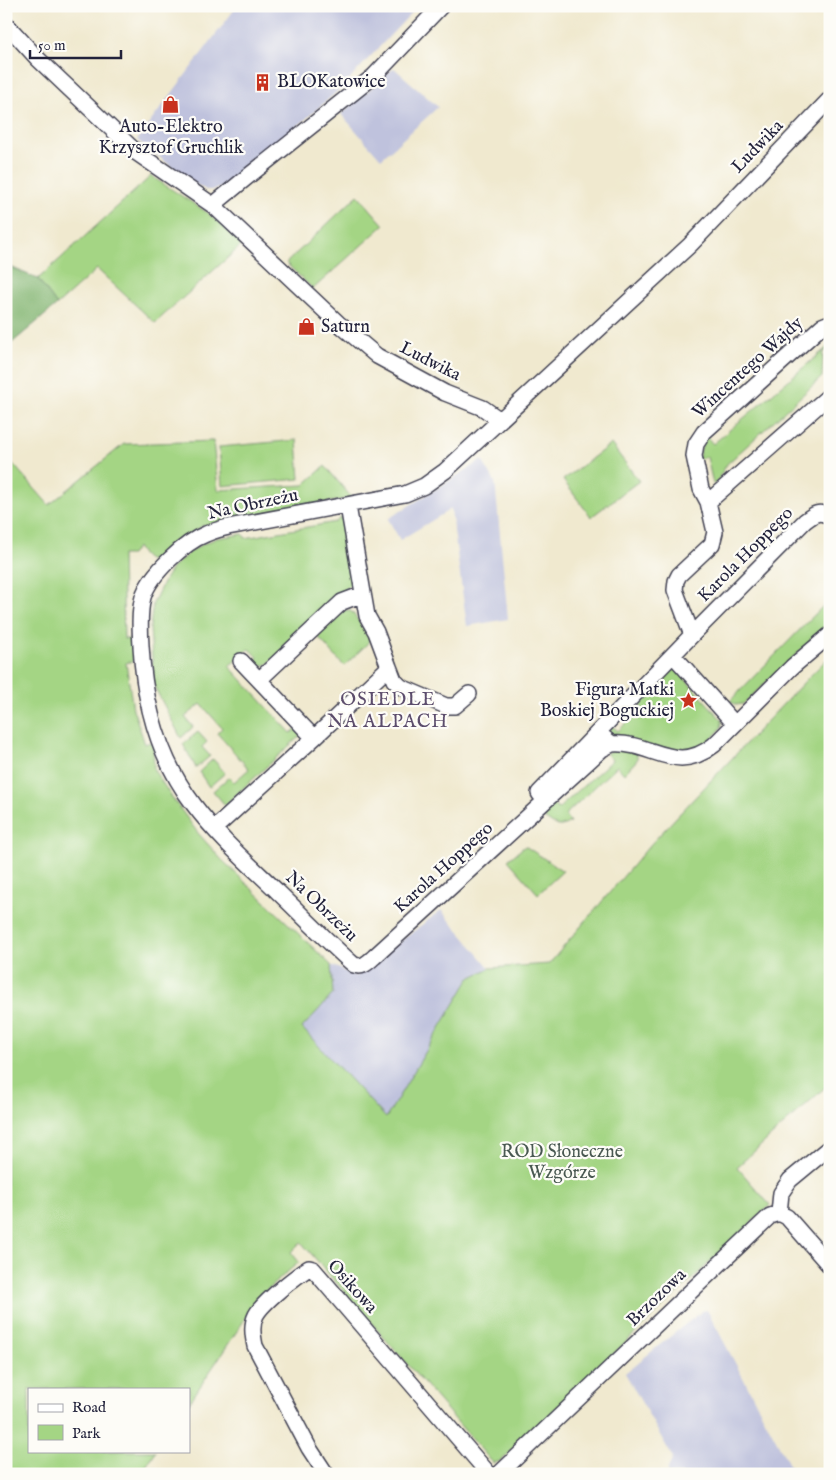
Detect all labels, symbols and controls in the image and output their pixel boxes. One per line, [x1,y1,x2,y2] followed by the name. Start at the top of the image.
[30,28,121,60] scale bar
[38,36,66,55] text: 50 m
[277,71,385,94] place label: BLOKatowice
[253,72,273,92] building icon: BLOKatowice
[161,94,181,114] shop icon: Auto-Elektro Krzysztof Gruchlik
[727,115,789,179] street label: Ludwika
[99,116,244,160] place label: Auto-Elektro Krzysztof Gruchlik
[688,312,808,424] street label: Wincentego Wajdy
[321,316,370,339] place label: Saturn
[297,317,317,337] shop icon: Saturn
[396,337,465,387] street label: Ludwika
[206,484,300,526] street label: Na Obrzeżu
[693,502,799,608] street label: Karola Hoppego
[540,679,674,723] place label: Figura Matki Boskiej Boguckiej
[327,688,449,734] district label: OSIEDLE NA ALPACH
[678,690,698,710] place icon: Figura Matki Boskiej Boguckiej
[390,817,499,919] street label: Karola Hoppego
[280,867,362,947] street label: Na Obrzeżu
[501,1141,623,1185] park label: ROD Słoneczne Wzgórze
[322,1255,382,1319] street label: Osikowa
[622,1264,692,1332] street label: Brzozowa
[28,1388,190,1452] legend
[72,1398,107,1417] text: Road
[72,1424,102,1443] text: Park

